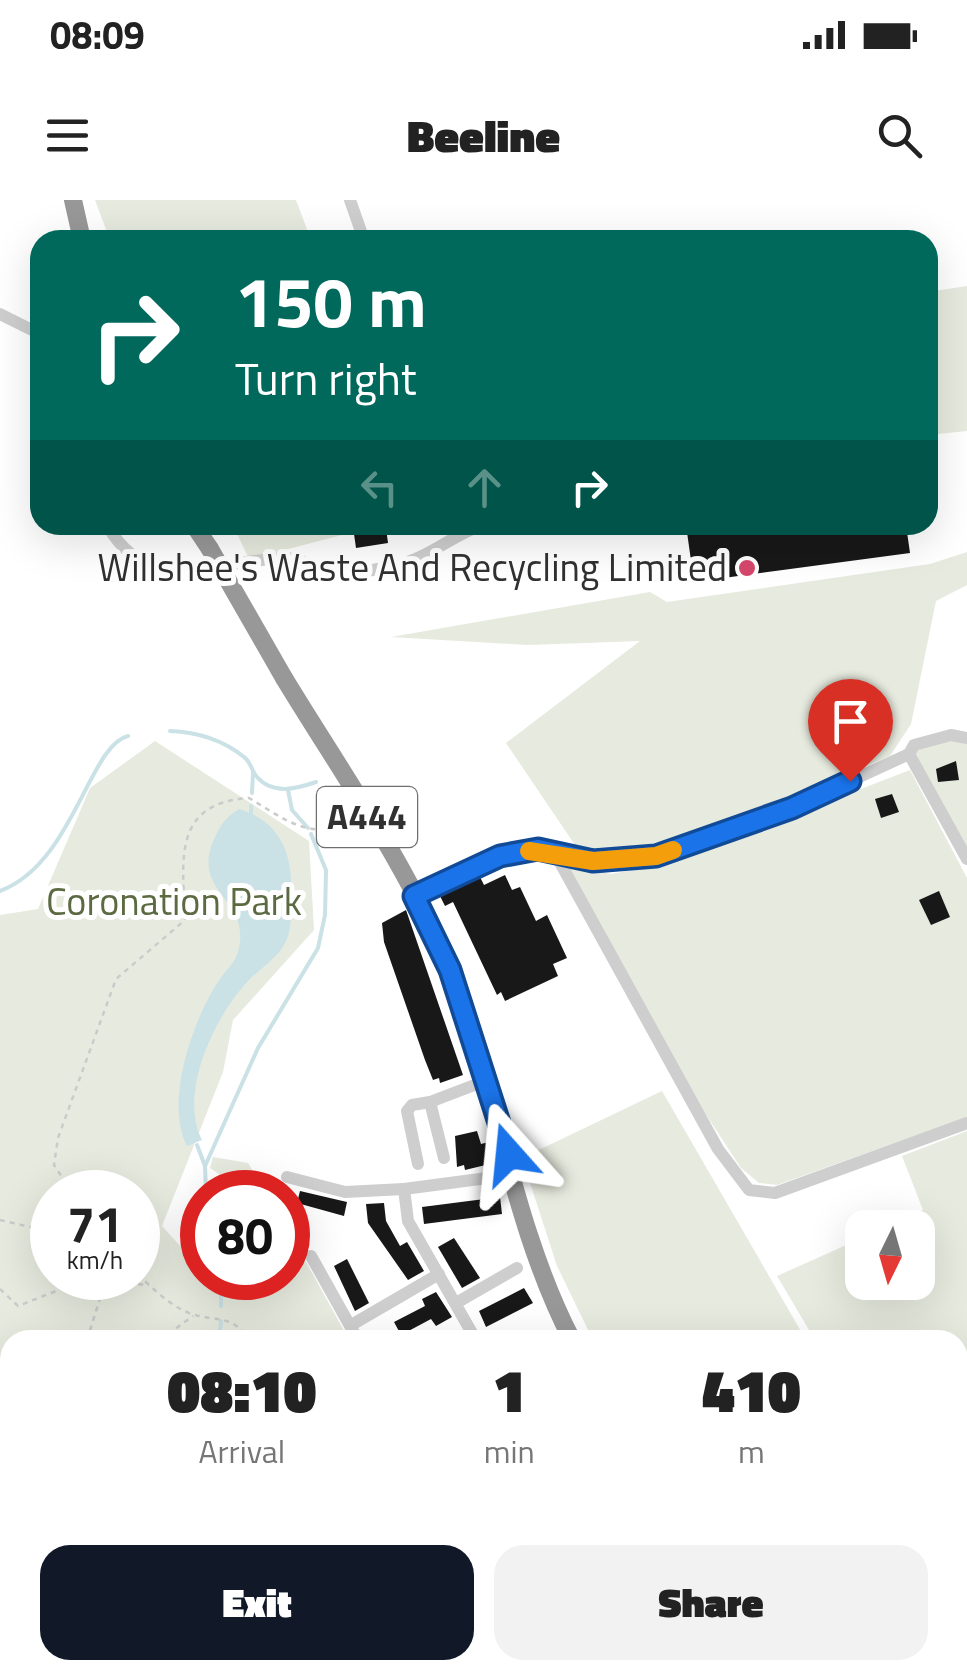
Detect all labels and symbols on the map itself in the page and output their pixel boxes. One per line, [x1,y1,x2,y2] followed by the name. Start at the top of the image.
[97,538,727,596] place label: Willshee's Waste And Recycling Limited
[736,557,758,579] marker: Willshee's Waste And Recycling Limited
[808,679,893,782] pin
[317,787,417,847] road number: A444
[46,872,302,930] park label: Coronation Park
[457,1102,561,1206] position arrow
[180,1170,310,1300] speed limit sign: 80
[845,1210,935,1300] north arrow

